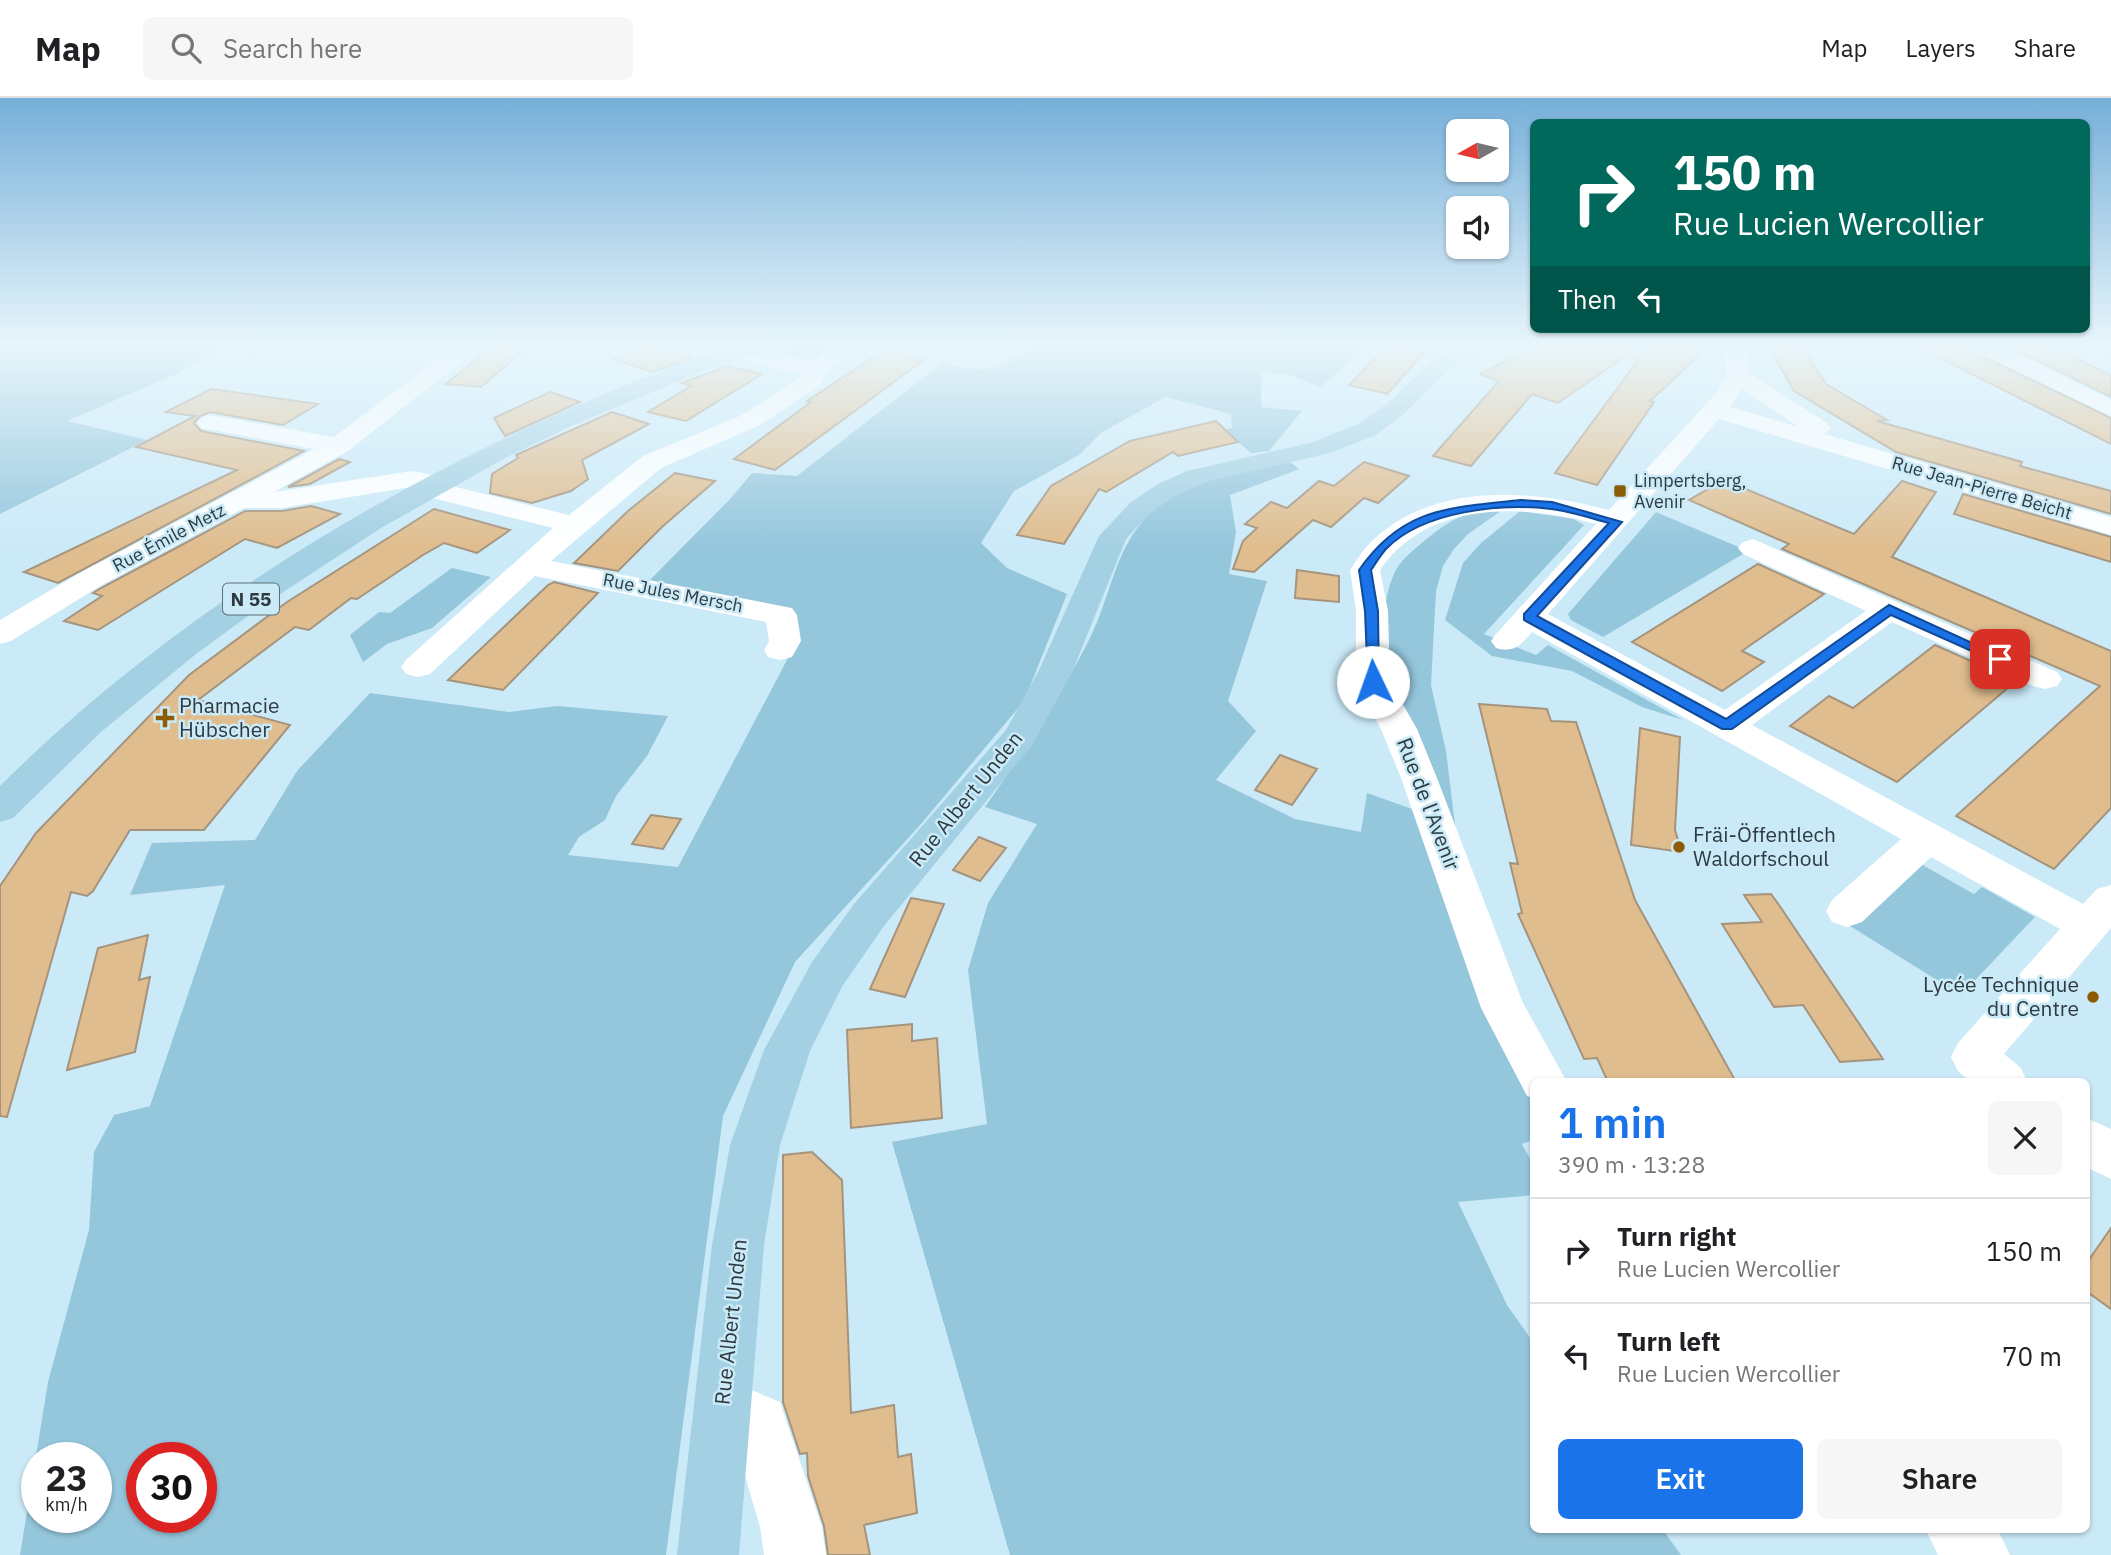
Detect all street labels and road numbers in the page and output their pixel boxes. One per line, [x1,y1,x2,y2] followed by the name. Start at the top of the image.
[1889,451,2075,524] street label: Rue Jean-Pierre Beicht
[108,498,229,577] street label: Rue Émile Metz
[601,568,745,617] street label: Rue Jules Mersch
[223,584,279,614] road number: N 55
[902,725,1029,872] street label: Rue Albert Unden
[1391,733,1467,874] street label: Rue de l'Avenir
[707,1238,753,1406] street label: Rue Albert Unden

